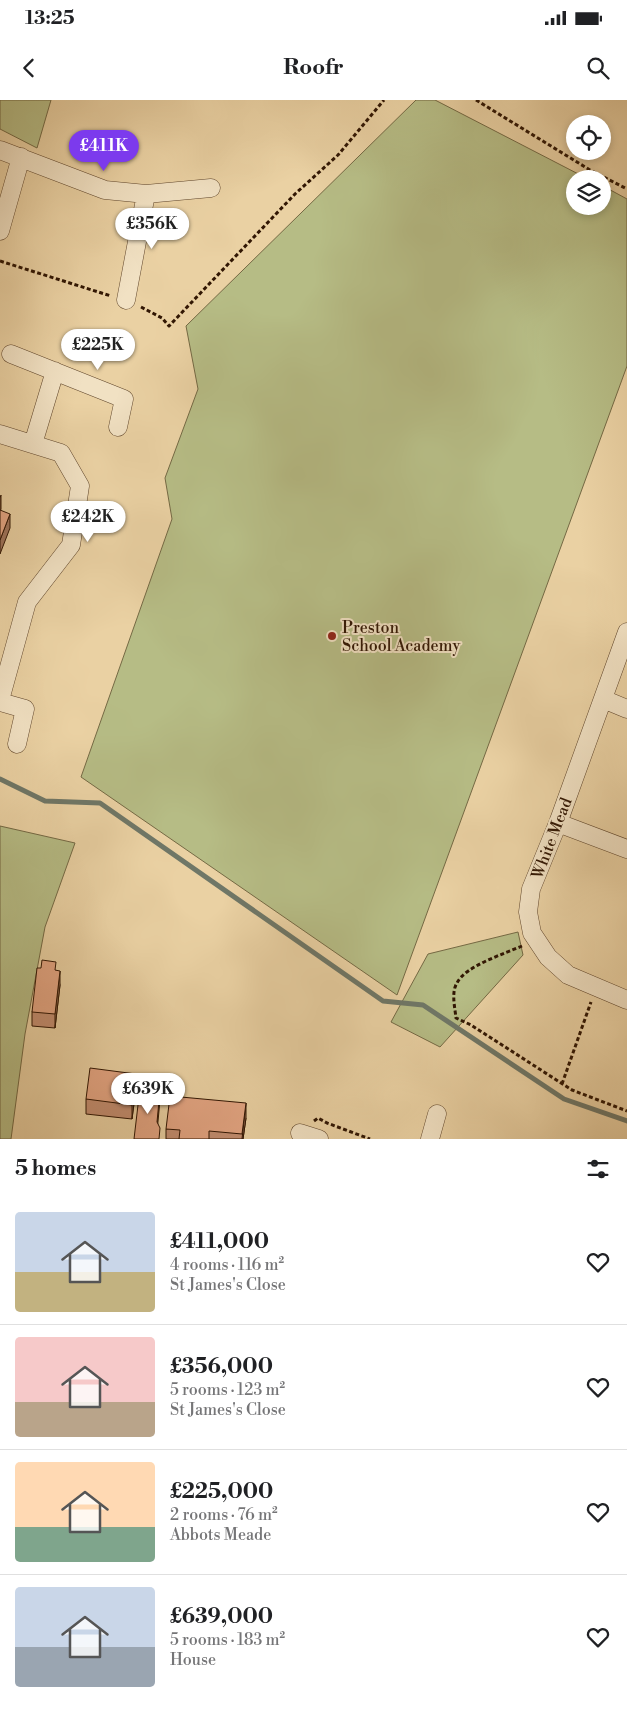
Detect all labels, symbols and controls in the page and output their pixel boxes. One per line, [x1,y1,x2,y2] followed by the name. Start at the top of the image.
[25,6,74,30] text: 13:25
[15,54,43,82] icon: back
[283,54,344,81] text: Roofr
[584,54,612,82] icon: search
[566,115,611,215] map controls
[566,115,611,160] button: locate
[69,130,139,172] pin: £411K
[80,136,128,156] text: £411K
[566,170,611,215] button: layers
[117,208,187,250] pin: £356K
[126,214,178,234] text: £356K
[63,328,133,371] pin: £225K
[72,335,124,355] text: £225K
[53,500,123,543] pin: £242K
[62,507,114,527] text: £242K
[342,618,460,656] place label: Preston School Academy
[326,630,338,642] marker: Preston School Academy
[527,795,577,883] street label: White Mead
[113,1072,183,1115] pin: £639K
[122,1079,174,1099] text: £639K
[584,1155,612,1183] icon: filters
[15,1156,96,1182] text: 5 homes
[170,1229,269,1255] text: £411,000
[55,1232,115,1292] icon: home
[584,1248,612,1276] icon: heart
[170,1255,284,1275] text: 4 rooms · 116 m²
[170,1275,286,1295] text: St James's Close
[170,1354,273,1380] text: £356,000
[55,1357,115,1417] icon: home
[584,1373,612,1401] icon: heart
[170,1380,285,1400] text: 5 rooms · 123 m²
[170,1400,286,1420] text: St James's Close
[170,1479,273,1505] text: £225,000
[55,1482,115,1542] icon: home
[584,1498,612,1526] icon: heart
[170,1505,278,1525] text: 2 rooms · 76 m²
[170,1525,271,1545] text: Abbots Meade
[170,1604,273,1630] text: £639,000
[55,1607,115,1667] icon: home
[584,1623,612,1651] icon: heart
[170,1630,285,1650] text: 5 rooms · 183 m²
[170,1650,216,1670] text: House

